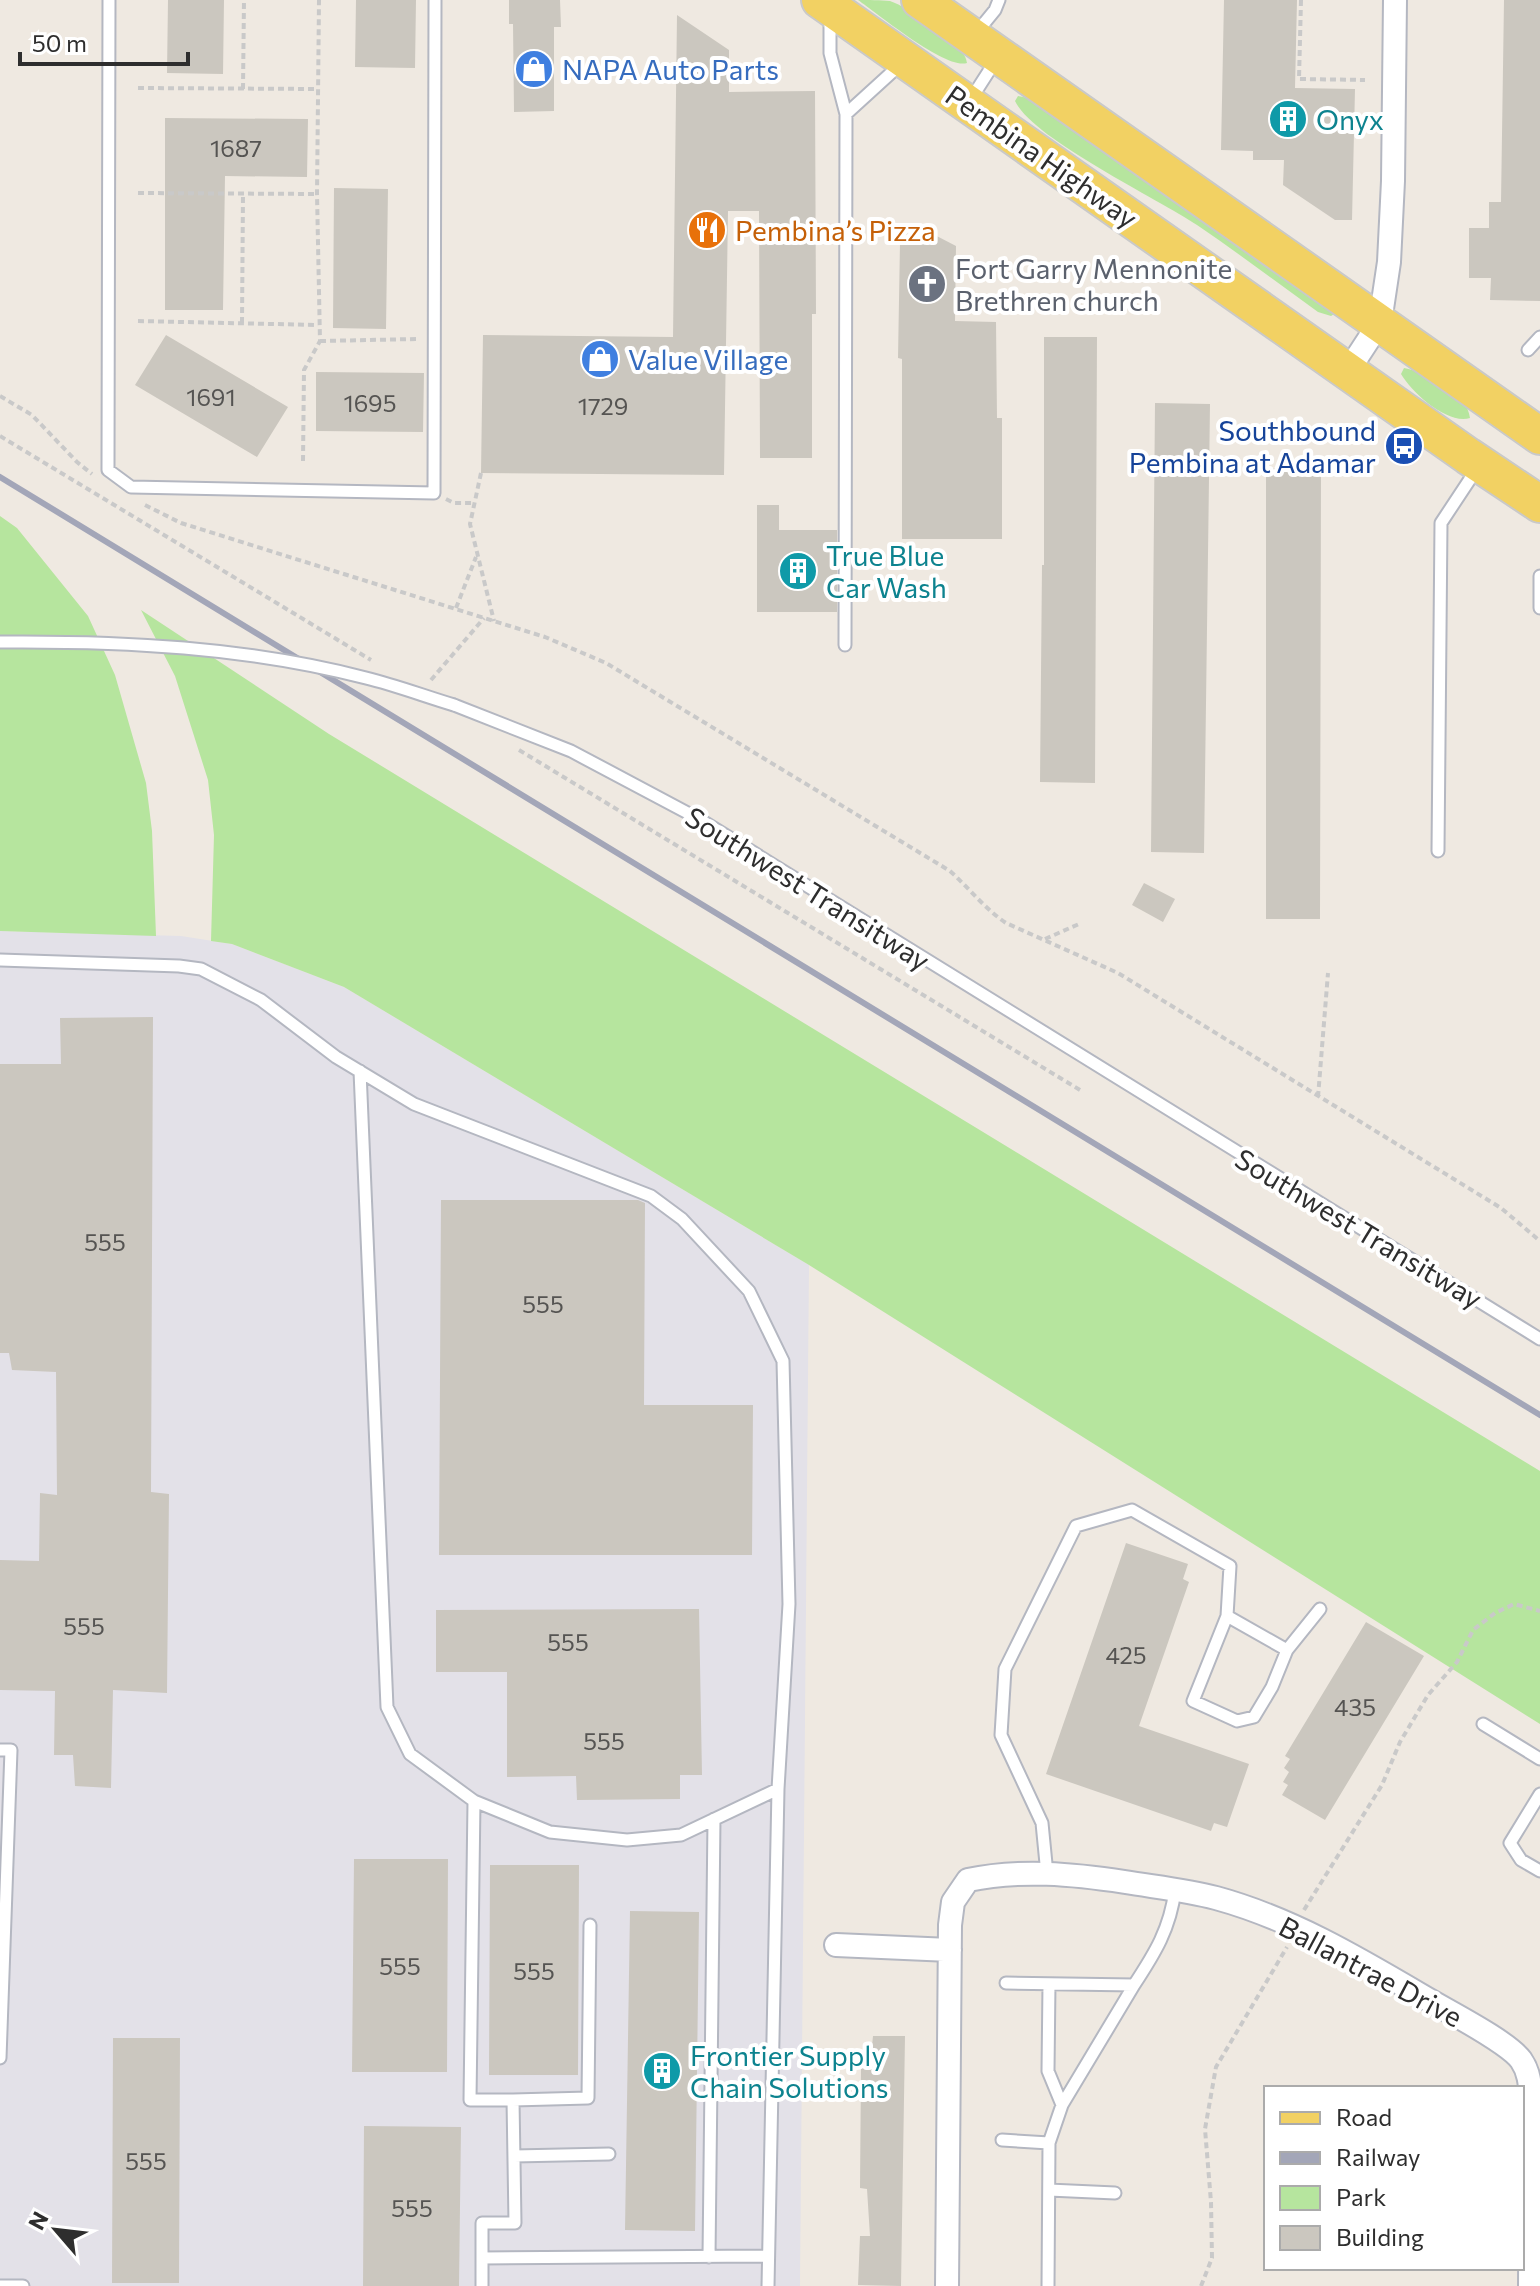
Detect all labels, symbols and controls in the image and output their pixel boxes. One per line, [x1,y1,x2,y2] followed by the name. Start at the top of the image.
[20,16,188,66] scale bar
[32,28,87,57] text: 50 m
[513,48,555,90] shop icon: NAPA Auto Parts
[562,52,779,86] place label: NAPA Auto Parts
[940,77,1144,235] street label: Pembina Highway
[1267,98,1309,140] building icon: Onyx
[1316,102,1384,136] place label: Onyx
[210,133,262,162] house number: 1687
[686,209,728,251] restaurant icon: Pembina’s Pizza
[735,213,936,247] place label: Pembina’s Pizza
[955,251,1232,317] place label: Fort Garry Mennonite Brethren church
[906,263,948,305] church icon: Fort Garry Mennonite Brethren church
[579,338,621,380] shop icon: Value Village
[628,342,788,376] place label: Value Village
[186,382,236,411] house number: 1691
[344,388,396,417] house number: 1695
[578,391,628,420] house number: 1729
[1129,413,1376,479] place label: Southbound Pembina at Adamar
[1383,425,1425,467] bus stop icon: Southbound Pembina at Adamar
[826,538,947,604] place label: True Blue Car Wash
[777,550,819,592] building icon: True Blue Car Wash
[680,799,936,977] street label: Southwest Transitway
[1229,1141,1489,1315] street label: Southwest Transitway
[84,1227,126,1256] house number: 555
[522,1289,564,1318] house number: 555
[63,1611,105,1640] house number: 555
[547,1627,589,1656] house number: 555
[1105,1640,1147,1669] house number: 425
[1334,1692,1376,1721] house number: 435
[583,1726,625,1755] house number: 555
[1274,1908,1468,2034] street label: Ballantrae Drive
[379,1951,421,1980] house number: 555
[513,1956,555,1985] house number: 555
[690,2038,889,2104] place label: Frontier Supply Chain Solutions
[641,2050,683,2092] building icon: Frontier Supply Chain Solutions
[1264,2086,1524,2270] legend
[1336,2102,1392,2131] text: Road
[1336,2142,1421,2171] text: Railway
[125,2146,167,2175] house number: 555
[1336,2182,1386,2211] text: Park
[16,2190,96,2270] north arrow
[391,2193,433,2222] house number: 555
[22,2207,54,2234] text: N
[1336,2222,1424,2251] text: Building

